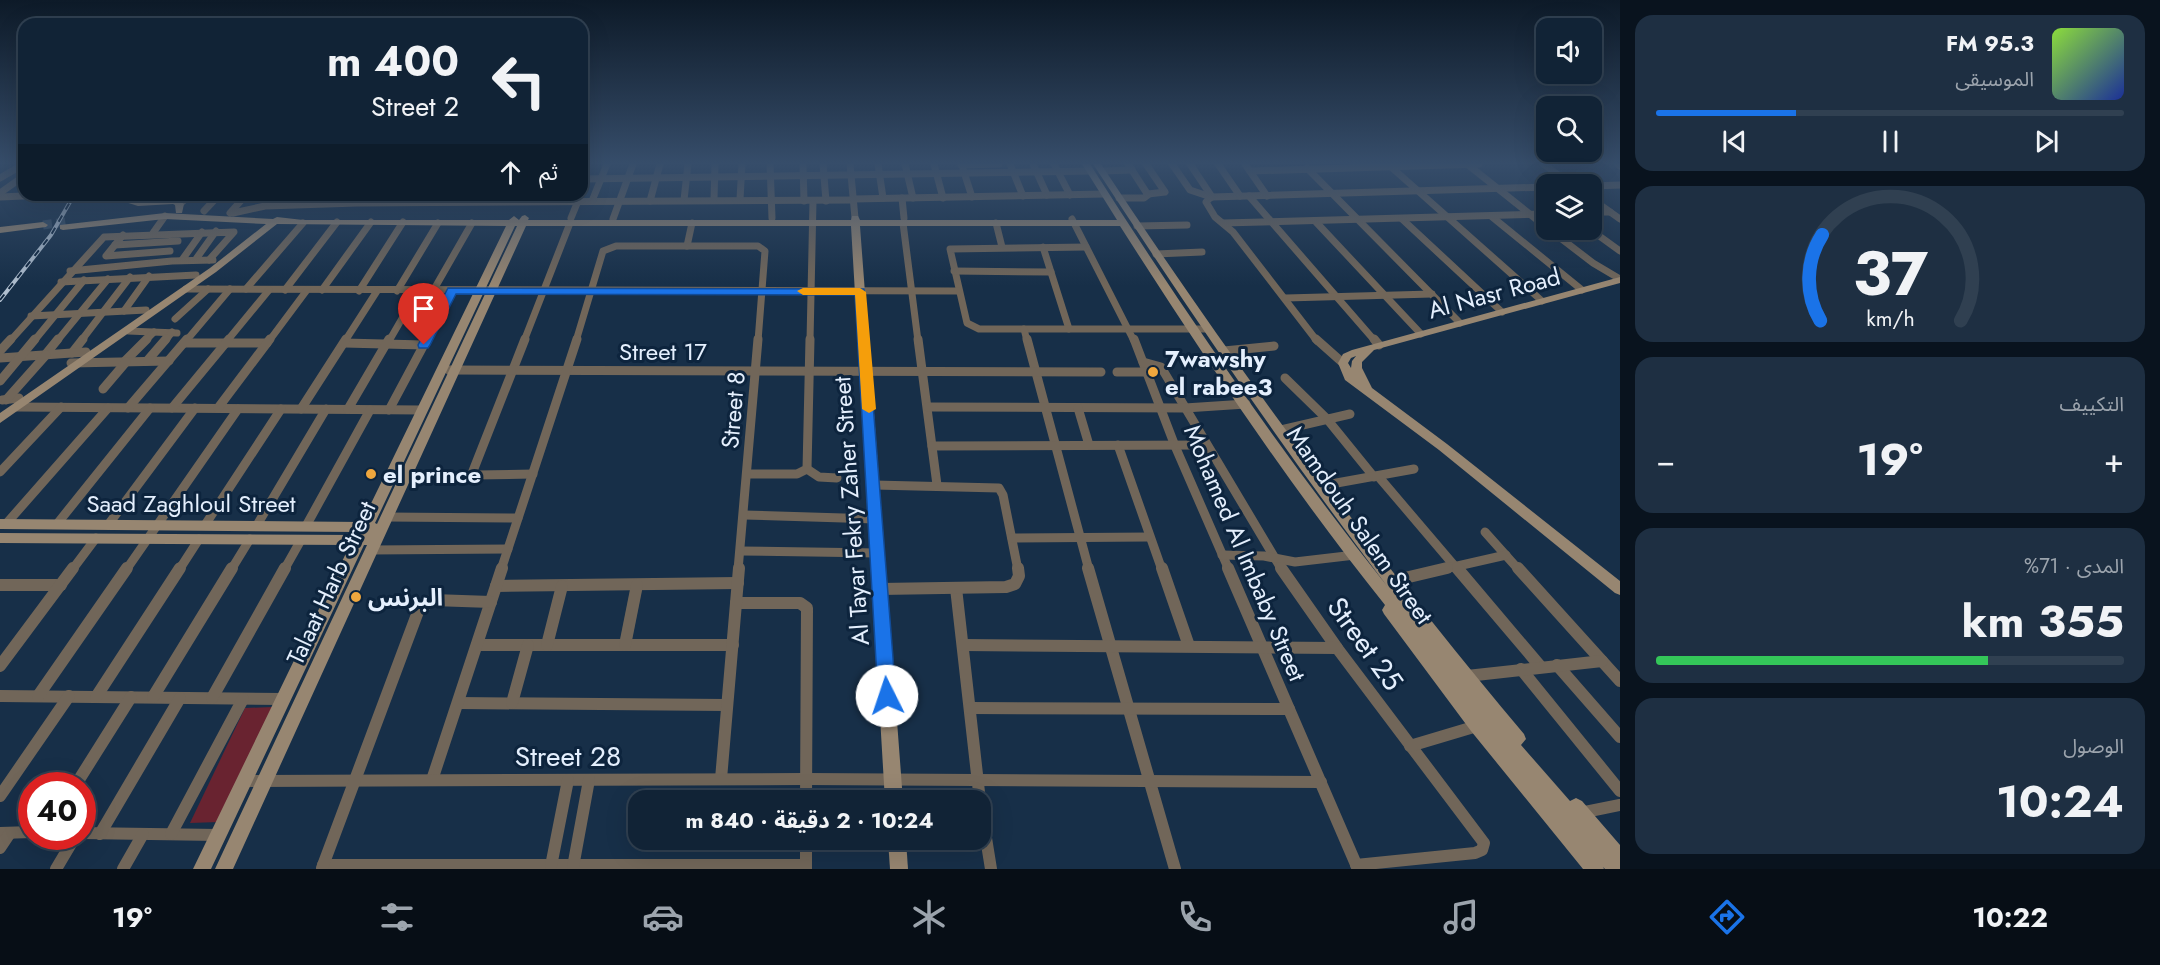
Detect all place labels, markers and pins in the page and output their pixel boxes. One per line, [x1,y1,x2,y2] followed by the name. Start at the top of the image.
[398,283,449,345] pin
[1165,341,1273,404] place label: 7wawshy el rabee3
[1146,365,1160,379] marker: 7wawshy el rabee3
[383,457,481,492] place label: el prince
[364,467,378,481] marker: el prince
[368,580,443,615] place label: البرنس
[349,590,363,604] marker: البرنس

